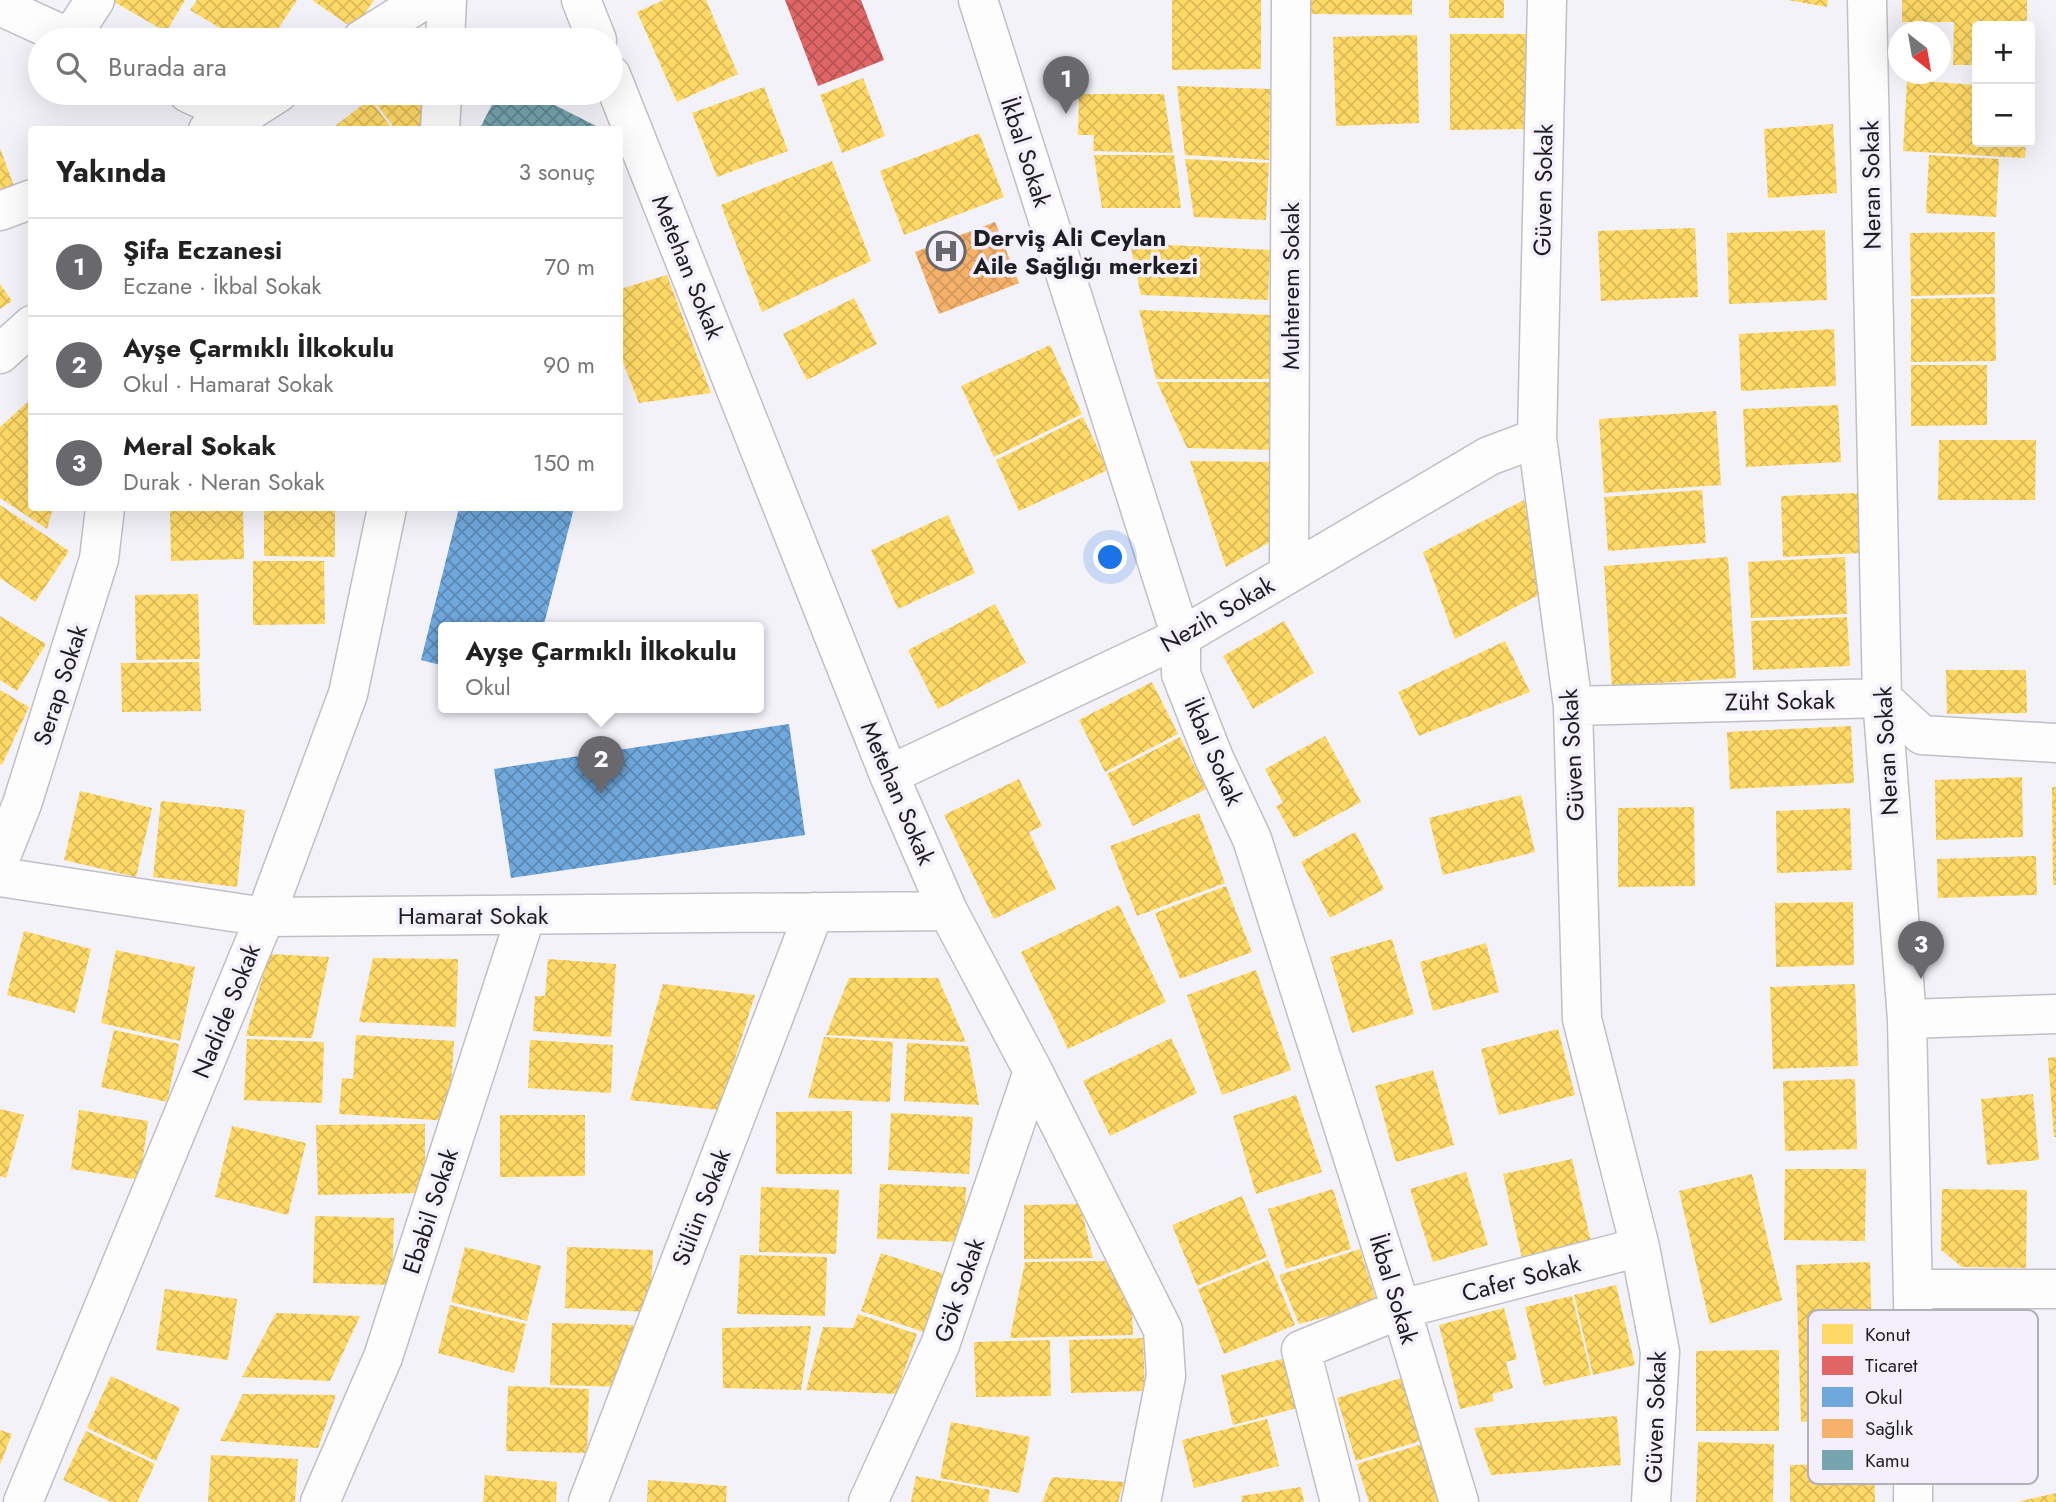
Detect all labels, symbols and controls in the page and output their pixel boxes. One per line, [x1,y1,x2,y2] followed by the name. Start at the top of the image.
[1888,21,1951,84] north arrow
[1972,21,2035,147] map controls
[1972,21,2035,84] button: +
[28,28,623,105] search box
[52,48,90,86] icon: search
[108,48,227,86] text: Burada ara
[1043,56,1089,114] pin: 1
[1972,84,2035,147] button: −
[992,93,1060,212] street label: İkbal Sokak
[1852,120,1890,250] street label: Neran Sokak
[1524,123,1562,257] street label: Güven Sokak
[56,150,167,193] text: Yakında
[519,155,595,189] text: 3 sonuç
[643,190,733,345] street label: Metehan Sokak
[1273,202,1308,370] street label: Muhterem Sokak
[972,220,1198,283] place label: Derviş Ali Ceylan Aile Sağlığı merkezi
[925,230,967,272] hospital icon: Derviş Ali Ceylan Aile Sağlığı merkezi
[123,231,282,269] text: Şifa Eczanesi
[73,250,85,284] text: 1
[544,250,595,284] text: 70 m
[123,269,322,303] text: Eczane · İkbal Sokak
[123,329,394,367] text: Ayşe Çarmıklı İlkokulu
[71,348,87,382] text: 2
[543,348,595,382] text: 90 m
[123,367,333,401] text: Okul · Hamarat Sokak
[123,427,276,465] text: Meral Sokak
[72,446,86,480] text: 3
[533,446,595,480] text: 150 m
[123,465,325,499] text: Durak · Neran Sokak
[1093,540,1127,574] your location
[1153,567,1281,661] street label: Nezih Sokak
[24,620,96,750] street label: Serap Sokak
[438,622,764,713] popup
[465,632,737,670] text: Ayşe Çarmıklı İlkokulu
[465,670,511,704] text: Okul
[1725,683,1836,719] street label: Züht Sokak
[1865,685,1907,817] street label: Neran Sokak
[1551,687,1593,822] street label: Güven Sokak
[1176,693,1252,811] street label: İkbal Sokak
[852,716,944,871] street label: Metehan Sokak
[578,736,624,794] pin: 2
[398,898,549,933] street label: Hamarat Sokak
[1898,921,1944,979] pin: 3
[183,938,269,1083] street label: Nadide Sokak
[393,1143,467,1278] street label: Ebabil Sokak
[663,1143,739,1270] street label: Sülün Sokak
[1361,1230,1427,1349] street label: İkbal Sokak
[925,1233,993,1347] street label: Gök Sokak
[1458,1245,1585,1311] street label: Cafer Sokak
[1808,1310,2038,1484] legend
[1865,1321,1910,1348] text: Konut
[1635,1350,1675,1484] street label: Güven Sokak
[1865,1352,1918,1379] text: Ticaret
[1865,1384,1903,1411] text: Okul
[1865,1415,1914,1442] text: Sağlık
[1865,1447,1910,1474] text: Kamu

